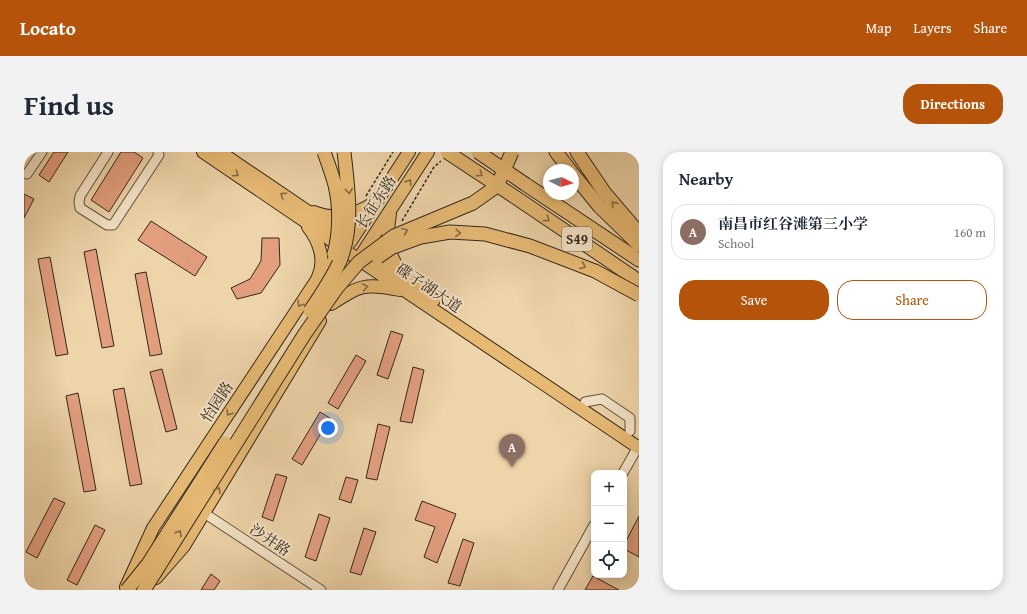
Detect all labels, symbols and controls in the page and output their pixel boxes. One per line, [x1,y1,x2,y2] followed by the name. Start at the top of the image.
[20,14,76,42] text: Locato
[866,18,892,38] text: Map
[914,18,952,38] text: Layers
[974,18,1007,38] text: Share
[24,84,114,125] text: Find us
[903,84,1003,124] button: Directions
[543,164,579,200] north arrow
[679,166,733,191] text: Nearby
[231,169,238,176] one-way arrow
[476,169,483,176] one-way arrow
[350,171,401,233] street label: 长征东路
[404,179,411,186] one-way arrow
[344,188,353,194] one-way arrow
[280,192,287,200] one-way arrow
[611,201,618,208] one-way arrow
[718,213,868,234] text: 南昌市红谷滩第三小学
[543,214,550,222] one-way arrow
[689,223,697,242] text: A
[954,223,986,242] text: 160 m
[402,227,409,235] one-way arrow
[562,227,592,251] road number: S49
[455,228,461,237] one-way arrow
[718,234,754,253] text: School
[392,258,466,317] street label: 碟子湖大道
[579,262,586,270] one-way arrow
[679,280,829,320] button: Save
[837,280,987,320] button: Share
[362,283,368,292] one-way arrow
[298,300,305,307] one-way arrow
[196,377,238,426] street label: 怡园路
[226,409,234,416] one-way arrow
[318,418,338,438] your location
[499,434,525,467] pin: A
[591,470,627,578] map controls
[591,470,627,506] button: +
[213,487,221,494] one-way arrow
[591,506,627,542] button: −
[246,518,295,561] street label: 沙井路
[174,530,182,537] one-way arrow
[591,542,627,578] button: locate

